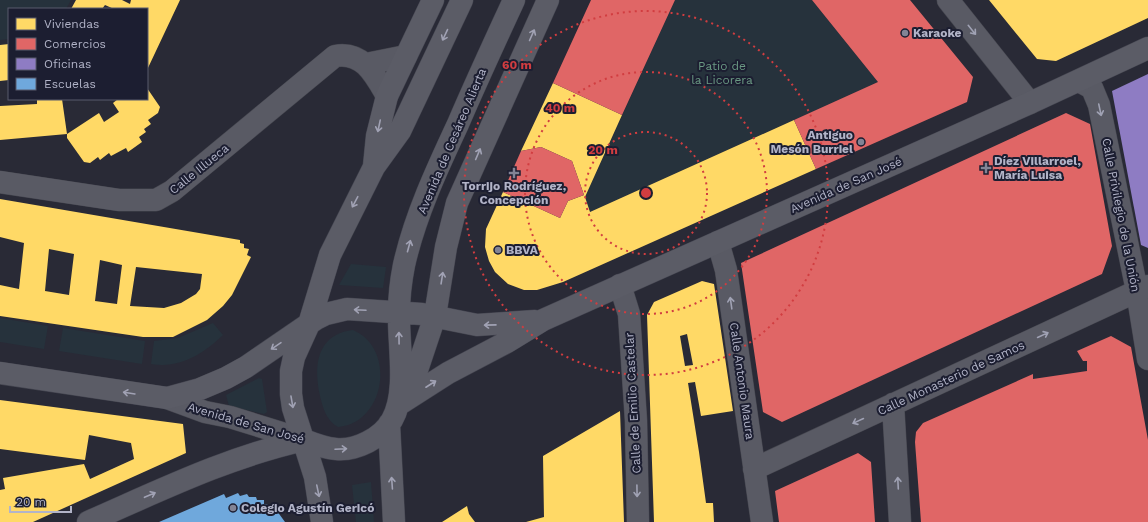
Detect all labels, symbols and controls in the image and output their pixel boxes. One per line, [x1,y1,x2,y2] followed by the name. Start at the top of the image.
[8,8,148,100] legend
[44,17,99,31] text: Viviendas
[968,25,977,36] one-way arrow
[913,26,962,40] place label: Karaoke
[900,28,910,38] marker: Karaoke
[441,29,448,41] one-way arrow
[529,30,536,42] one-way arrow
[44,37,106,51] text: Comercios
[44,57,91,71] text: Oficinas
[502,58,532,72] text: 60 m
[691,59,753,87] park label: Patio de la Licorera
[415,66,489,216] street label: Avenida de Cesáreo Alierta
[44,77,96,91] text: Escuelas
[545,101,575,115] text: 40 m
[1096,103,1104,116] one-way arrow
[375,119,383,132] one-way arrow
[770,128,853,156] place label: Antiguo Mesón Burriel
[856,137,866,147] marker: Antiguo Mesón Burriel
[1099,137,1143,293] street label: Calle Privilegio de la Unión
[167,141,232,197] street label: Calle Illueca
[588,143,618,157] text: 20 m
[475,148,482,160] one-way arrow
[788,154,904,216] street label: Avenida de San José
[994,154,1081,182] place label: Díez Villarroel, María Luisa
[981,163,991,173] marker: Díez Villarroel, María Luisa
[509,168,519,178] marker: Torrijo Rodríguez, Concepción
[462,179,566,207] place label: Torrijo Rodríguez, Concepción
[639,186,653,200] centre of rings
[351,195,359,207] one-way arrow
[406,240,414,253] one-way arrow
[506,243,539,257] place label: BBVA
[493,245,503,255] marker: BBVA
[438,272,446,285] one-way arrow
[727,297,735,310] one-way arrow
[354,306,367,313] one-way arrow
[484,321,497,329] one-way arrow
[727,321,757,441] street label: Calle Antonio Maura
[1037,331,1049,338] one-way arrow
[395,332,403,345] one-way arrow
[622,332,644,474] street label: Calle de Emilio Castelar
[875,338,1027,418] street label: Calle Monasterio de Samos
[271,342,282,350] one-way arrow
[425,380,436,388] one-way arrow
[123,389,136,397] one-way arrow
[289,395,297,408] one-way arrow
[186,400,306,446] street label: Avenida de San José
[852,418,864,425] one-way arrow
[334,445,347,452] one-way arrow
[388,477,395,490] one-way arrow
[895,477,902,490] one-way arrow
[314,484,322,497] one-way arrow
[633,484,641,497] one-way arrow
[10,488,71,514] scale bar
[143,491,155,499] one-way arrow
[16,495,46,509] text: 20 m
[241,501,374,515] place label: Colegio Agustín Gericó
[228,503,238,513] marker: Colegio Agustín Gericó

